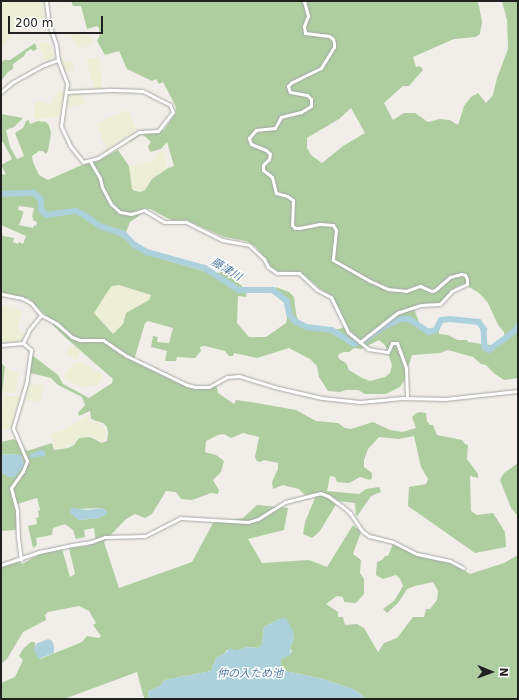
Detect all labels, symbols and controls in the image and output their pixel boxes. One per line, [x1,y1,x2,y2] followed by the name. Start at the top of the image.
[10,8,105,34] scale bar
[15,16,53,30] text: 200 m
[208,256,244,284] water label: 藤津川
[471,652,511,692] north arrow
[217,667,283,681] water label: 仲の入ため池
[497,667,510,677] text: N

